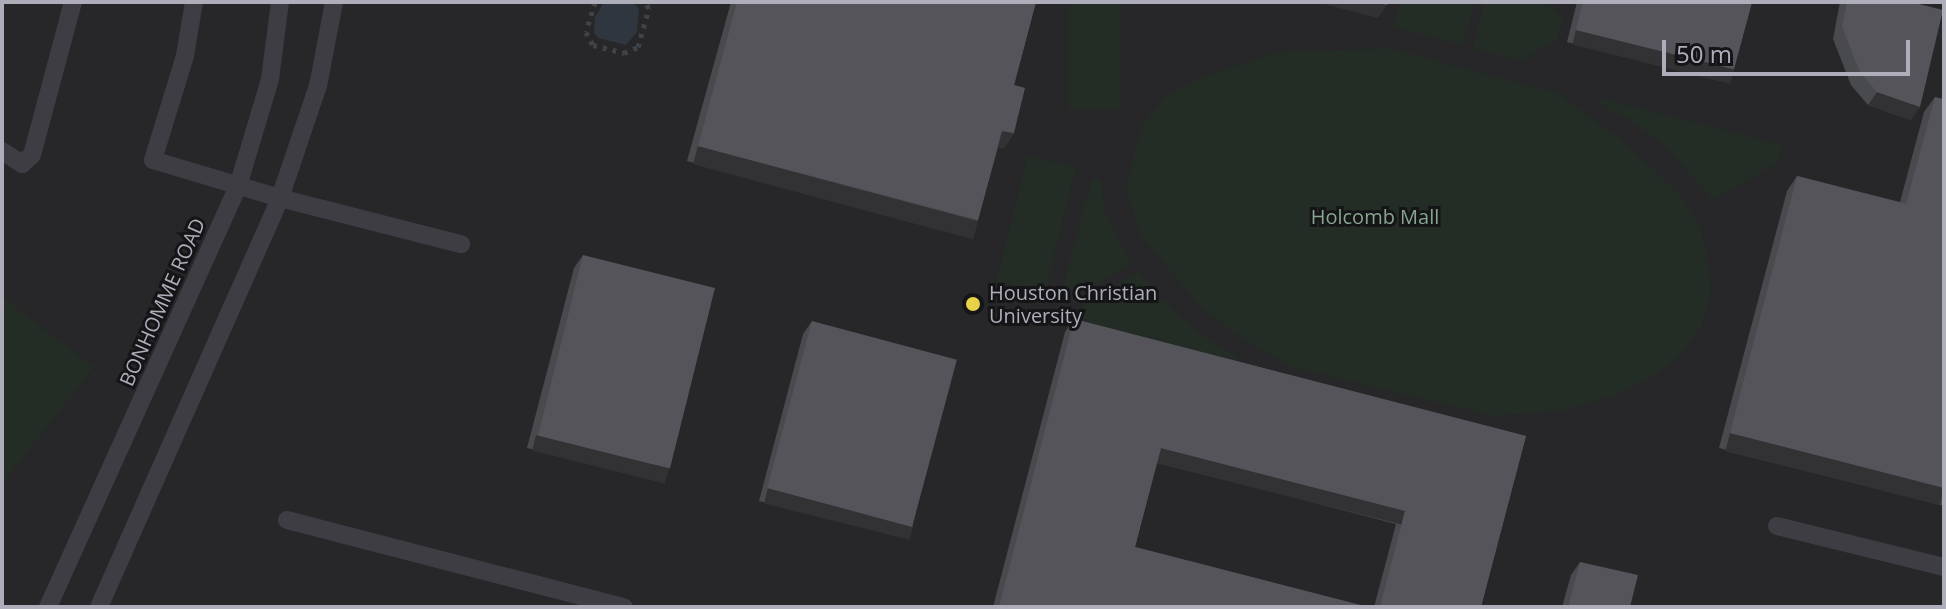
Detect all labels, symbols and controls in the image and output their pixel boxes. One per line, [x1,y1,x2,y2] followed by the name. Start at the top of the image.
[1666,24,1914,74] scale bar
[1676,37,1732,70] text: 50 m
[1311,204,1439,228] park label: Holcomb Mall
[114,214,210,390] street label: BONHOMME ROAD
[989,280,1157,327] place label: Houston Christian University
[964,295,982,313] marker: Houston Christian University

